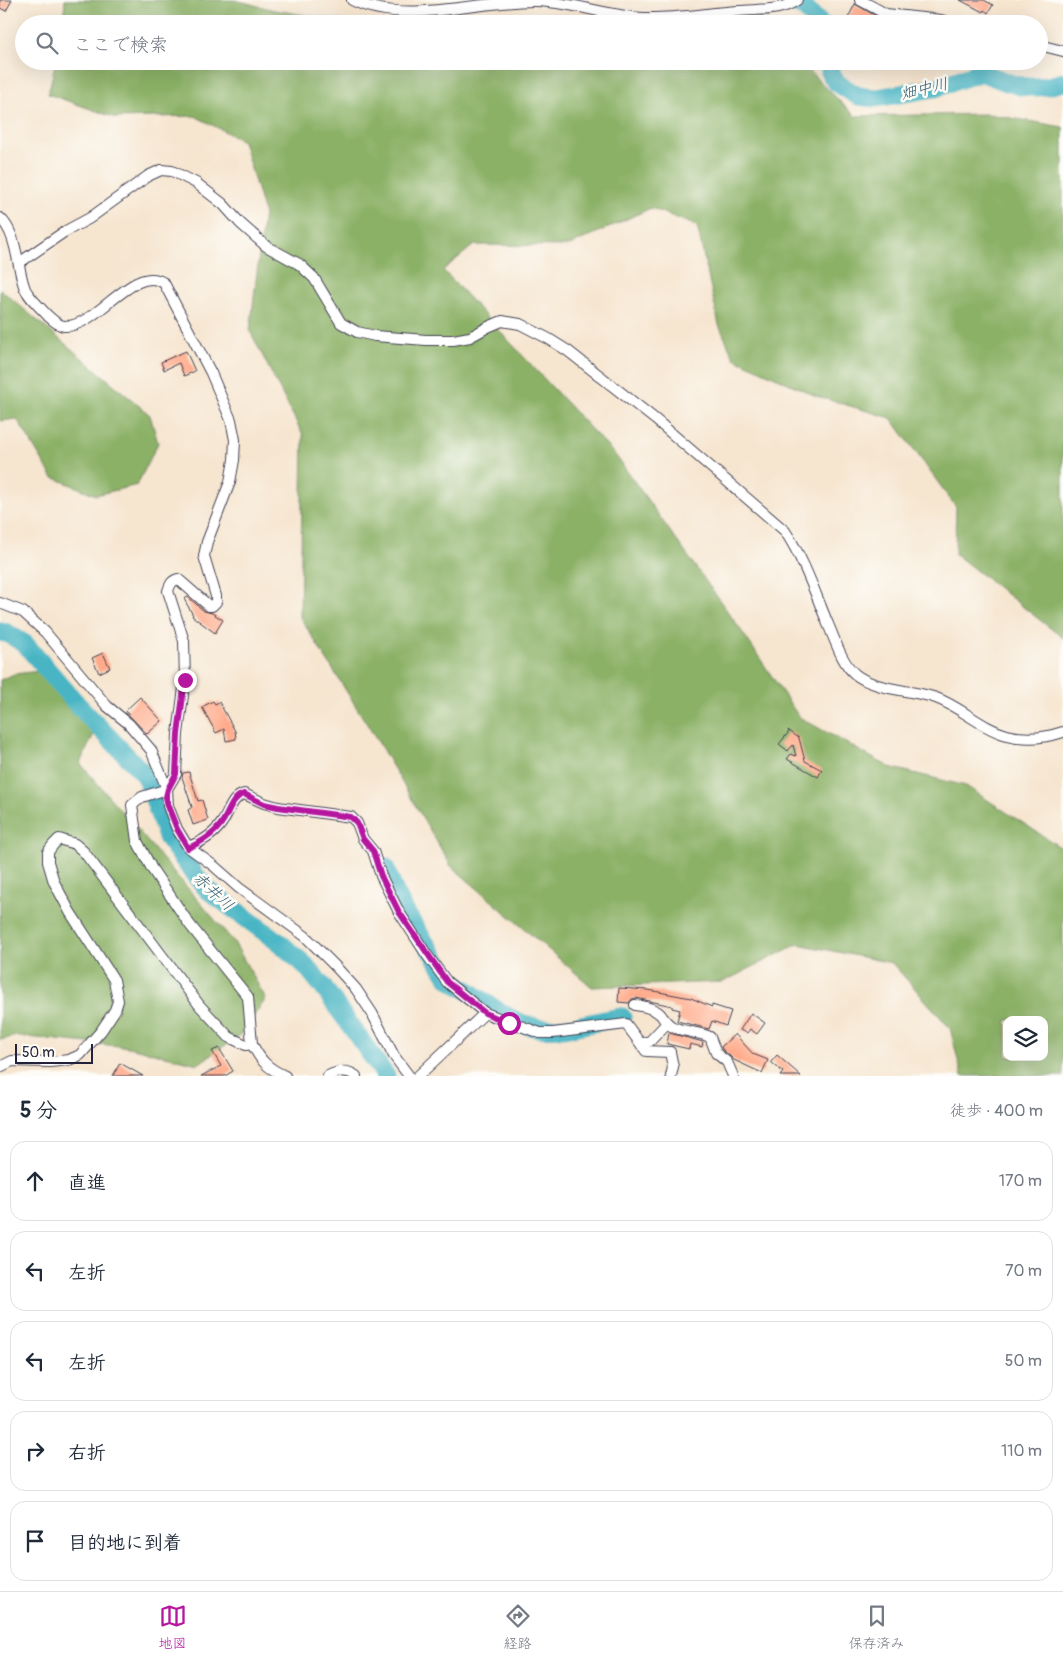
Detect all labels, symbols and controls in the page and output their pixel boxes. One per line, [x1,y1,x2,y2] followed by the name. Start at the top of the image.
[15,15,1048,70] search box
[33,29,61,57] icon: search
[73,33,168,57] text: ここで検索
[899,74,950,104] water label: 畑中川
[174,669,197,692] route end
[189,868,238,915] water label: 赤井川
[498,1012,521,1035] route start
[1003,1016,1048,1061] map controls
[1003,1016,1048,1061] button: layers
[15,1041,92,1064] scale bar
[22,1044,55,1061] text: 50 m
[20,1097,57,1124] text: 5 分
[950,1101,1043,1121] text: 徒歩 · 400 m
[21,1167,49,1195] icon: ahead
[68,1171,106,1195] text: 直進
[999,1171,1042,1191] text: 170 m
[21,1257,49,1285] icon: left
[68,1261,106,1285] text: 左折
[1005,1261,1042,1281] text: 70 m
[21,1347,49,1375] icon: left
[68,1351,106,1375] text: 左折
[1005,1351,1042,1371] text: 50 m
[21,1437,49,1465] icon: right
[68,1441,106,1465] text: 右折
[1001,1441,1042,1461] text: 110 m
[21,1527,49,1555] icon: arrive
[68,1531,182,1555] text: 目的地に到着
[159,1602,187,1652] tab: 地図
[504,1602,532,1652] tab: 経路
[849,1602,905,1652] tab: 保存済み

